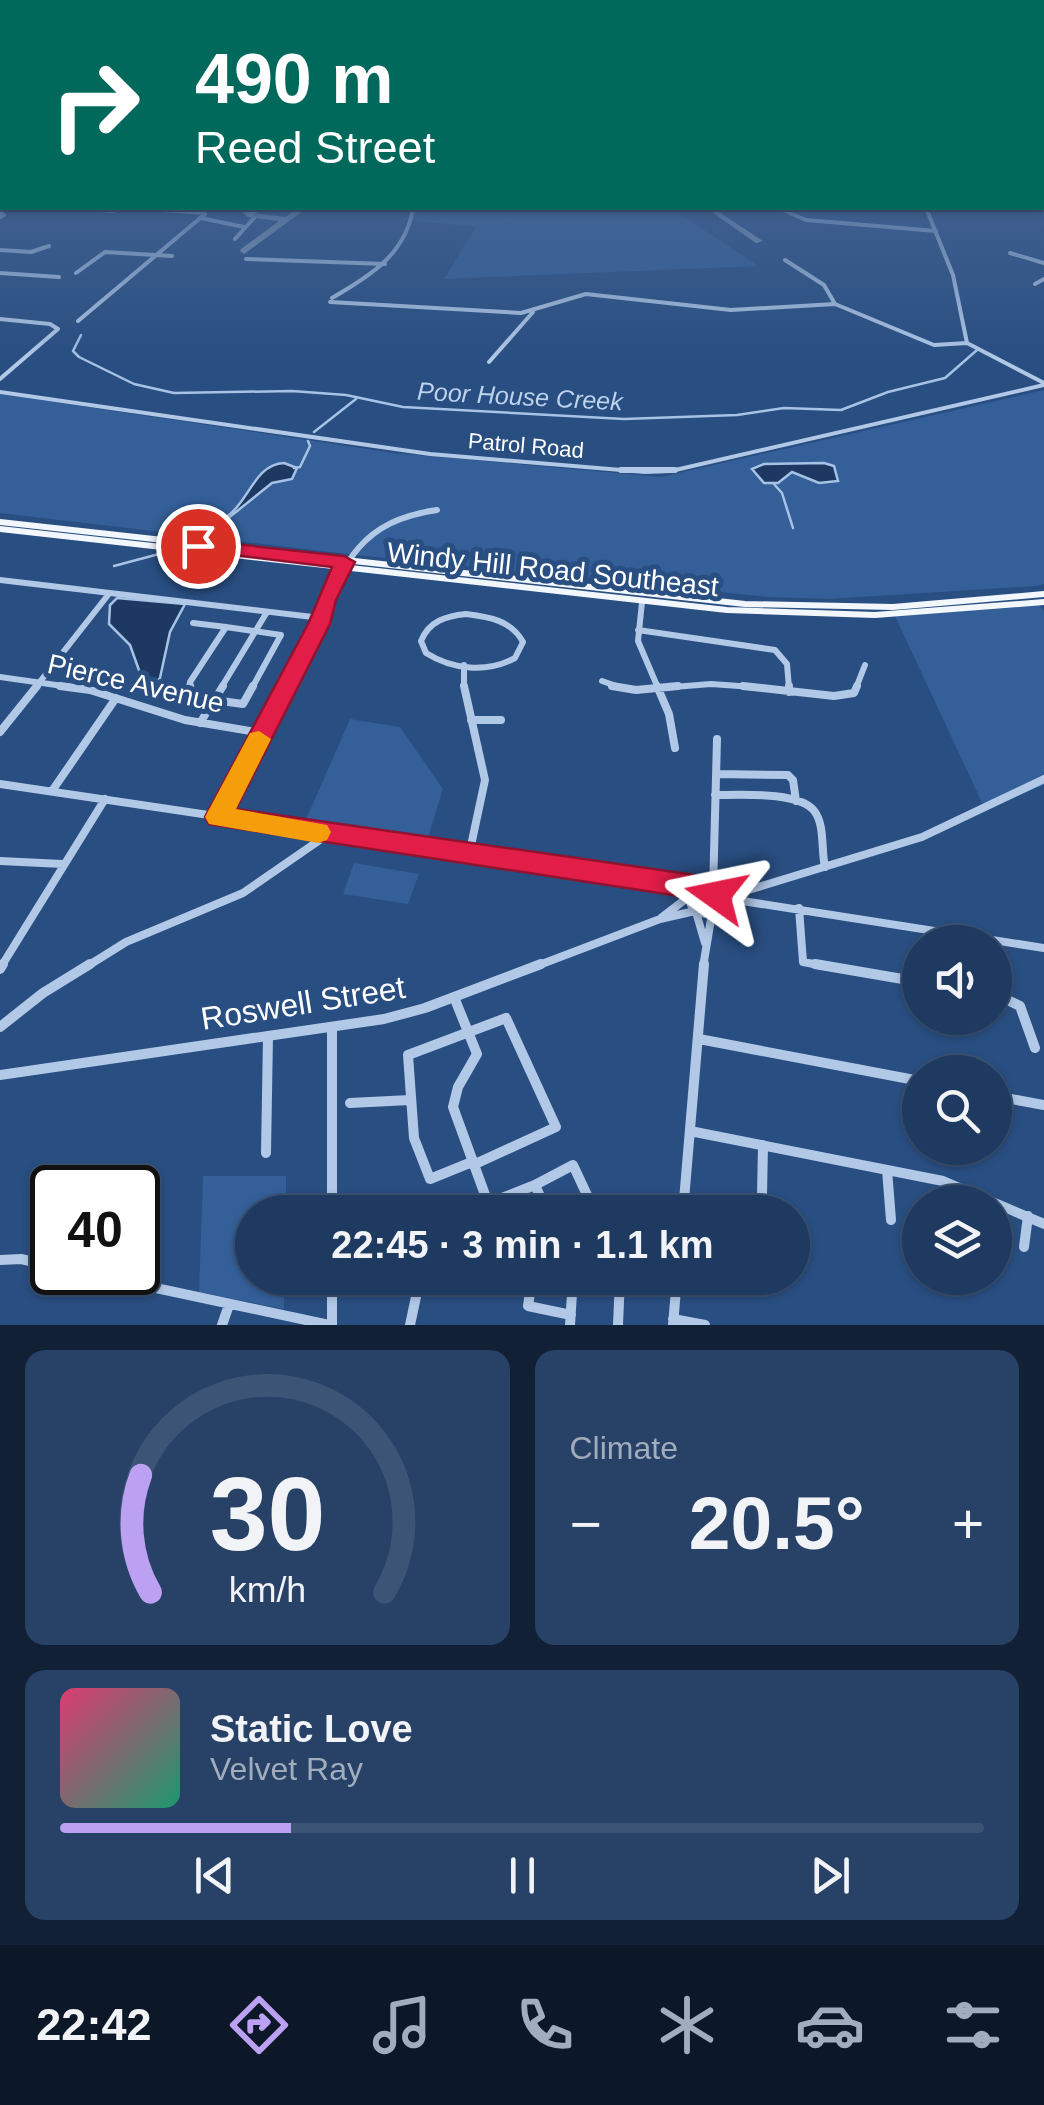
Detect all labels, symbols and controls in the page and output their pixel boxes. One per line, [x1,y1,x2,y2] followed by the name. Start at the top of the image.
[30,40,160,170] icon: right
[195,40,393,118] text: 490 m
[195,122,435,173] text: Reed Street
[417,377,625,415] water label: Poor House Creek
[467,428,585,463] street label: Patrol Road
[156,504,241,589] pin
[171,519,226,574] icon: arrive
[386,537,720,602] street label: Windy Hill Road Southeast
[45,648,227,719] street label: Pierce Avenue
[664,843,768,947] position arrow
[902,925,1012,1295] map controls
[902,925,1012,1035] button: sound
[198,969,408,1037] street label: Roswell Street
[902,1055,1012,1165] button: search
[30,1165,160,1295] speed limit sign: 40
[902,1185,1012,1295] button: layers
[331,1224,714,1266] text: 22:45 · 3 min · 1.1 km
[570,1430,678,1466] text: Climate
[209,1456,325,1572] text: 30
[689,1481,865,1565] text: 20.5°
[570,1493,602,1555] text: −
[952,1493,984,1555] text: +
[229,1570,306,1610] text: km/h
[210,1708,413,1750] text: Static Love
[210,1751,363,1787] text: Velvet Ray
[187,1848,242,1903] icon: previous
[495,1848,550,1903] icon: pause
[803,1848,858,1903] icon: next
[224,1990,294,2060] icon: directions
[367,1990,437,2060] icon: music
[510,1990,580,2060] icon: phone
[652,1990,722,2060] icon: climate
[795,1990,865,2060] icon: car
[938,1990,1008,2060] icon: filters
[36,1999,151,2050] text: 22:42

